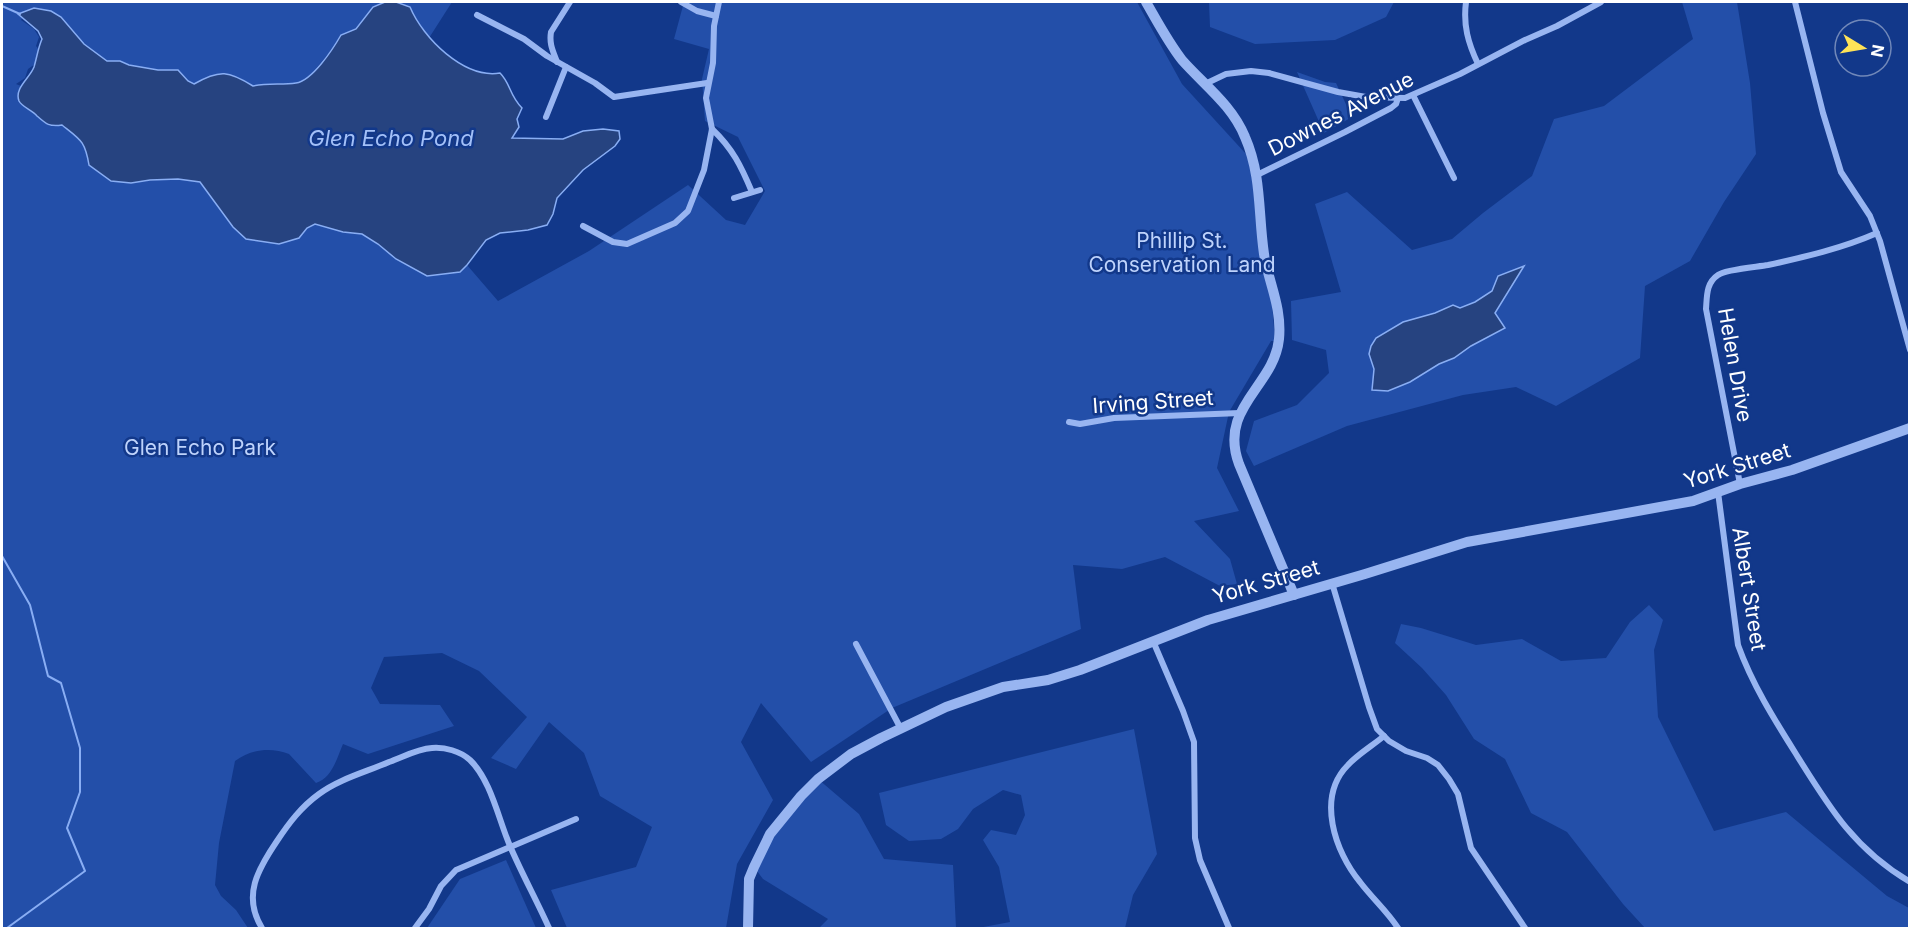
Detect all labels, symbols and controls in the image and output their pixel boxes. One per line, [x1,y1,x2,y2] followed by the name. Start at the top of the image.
[1833,18,1893,78] north arrow
[1867,43,1889,59] text: N
[1264,66,1418,161] street label: Downes Avenue
[308,125,474,151] water label: Glen Echo Pond
[1088,228,1276,277] park label: Phillip St. Conservation Land
[1713,306,1758,424] street label: Helen Drive
[1092,385,1214,418] street label: Irving Street
[124,435,276,460] park label: Glen Echo Park
[1681,437,1793,494] street label: York Street
[1727,525,1772,653] street label: Albert Street
[1209,554,1322,609] street label: York Street

